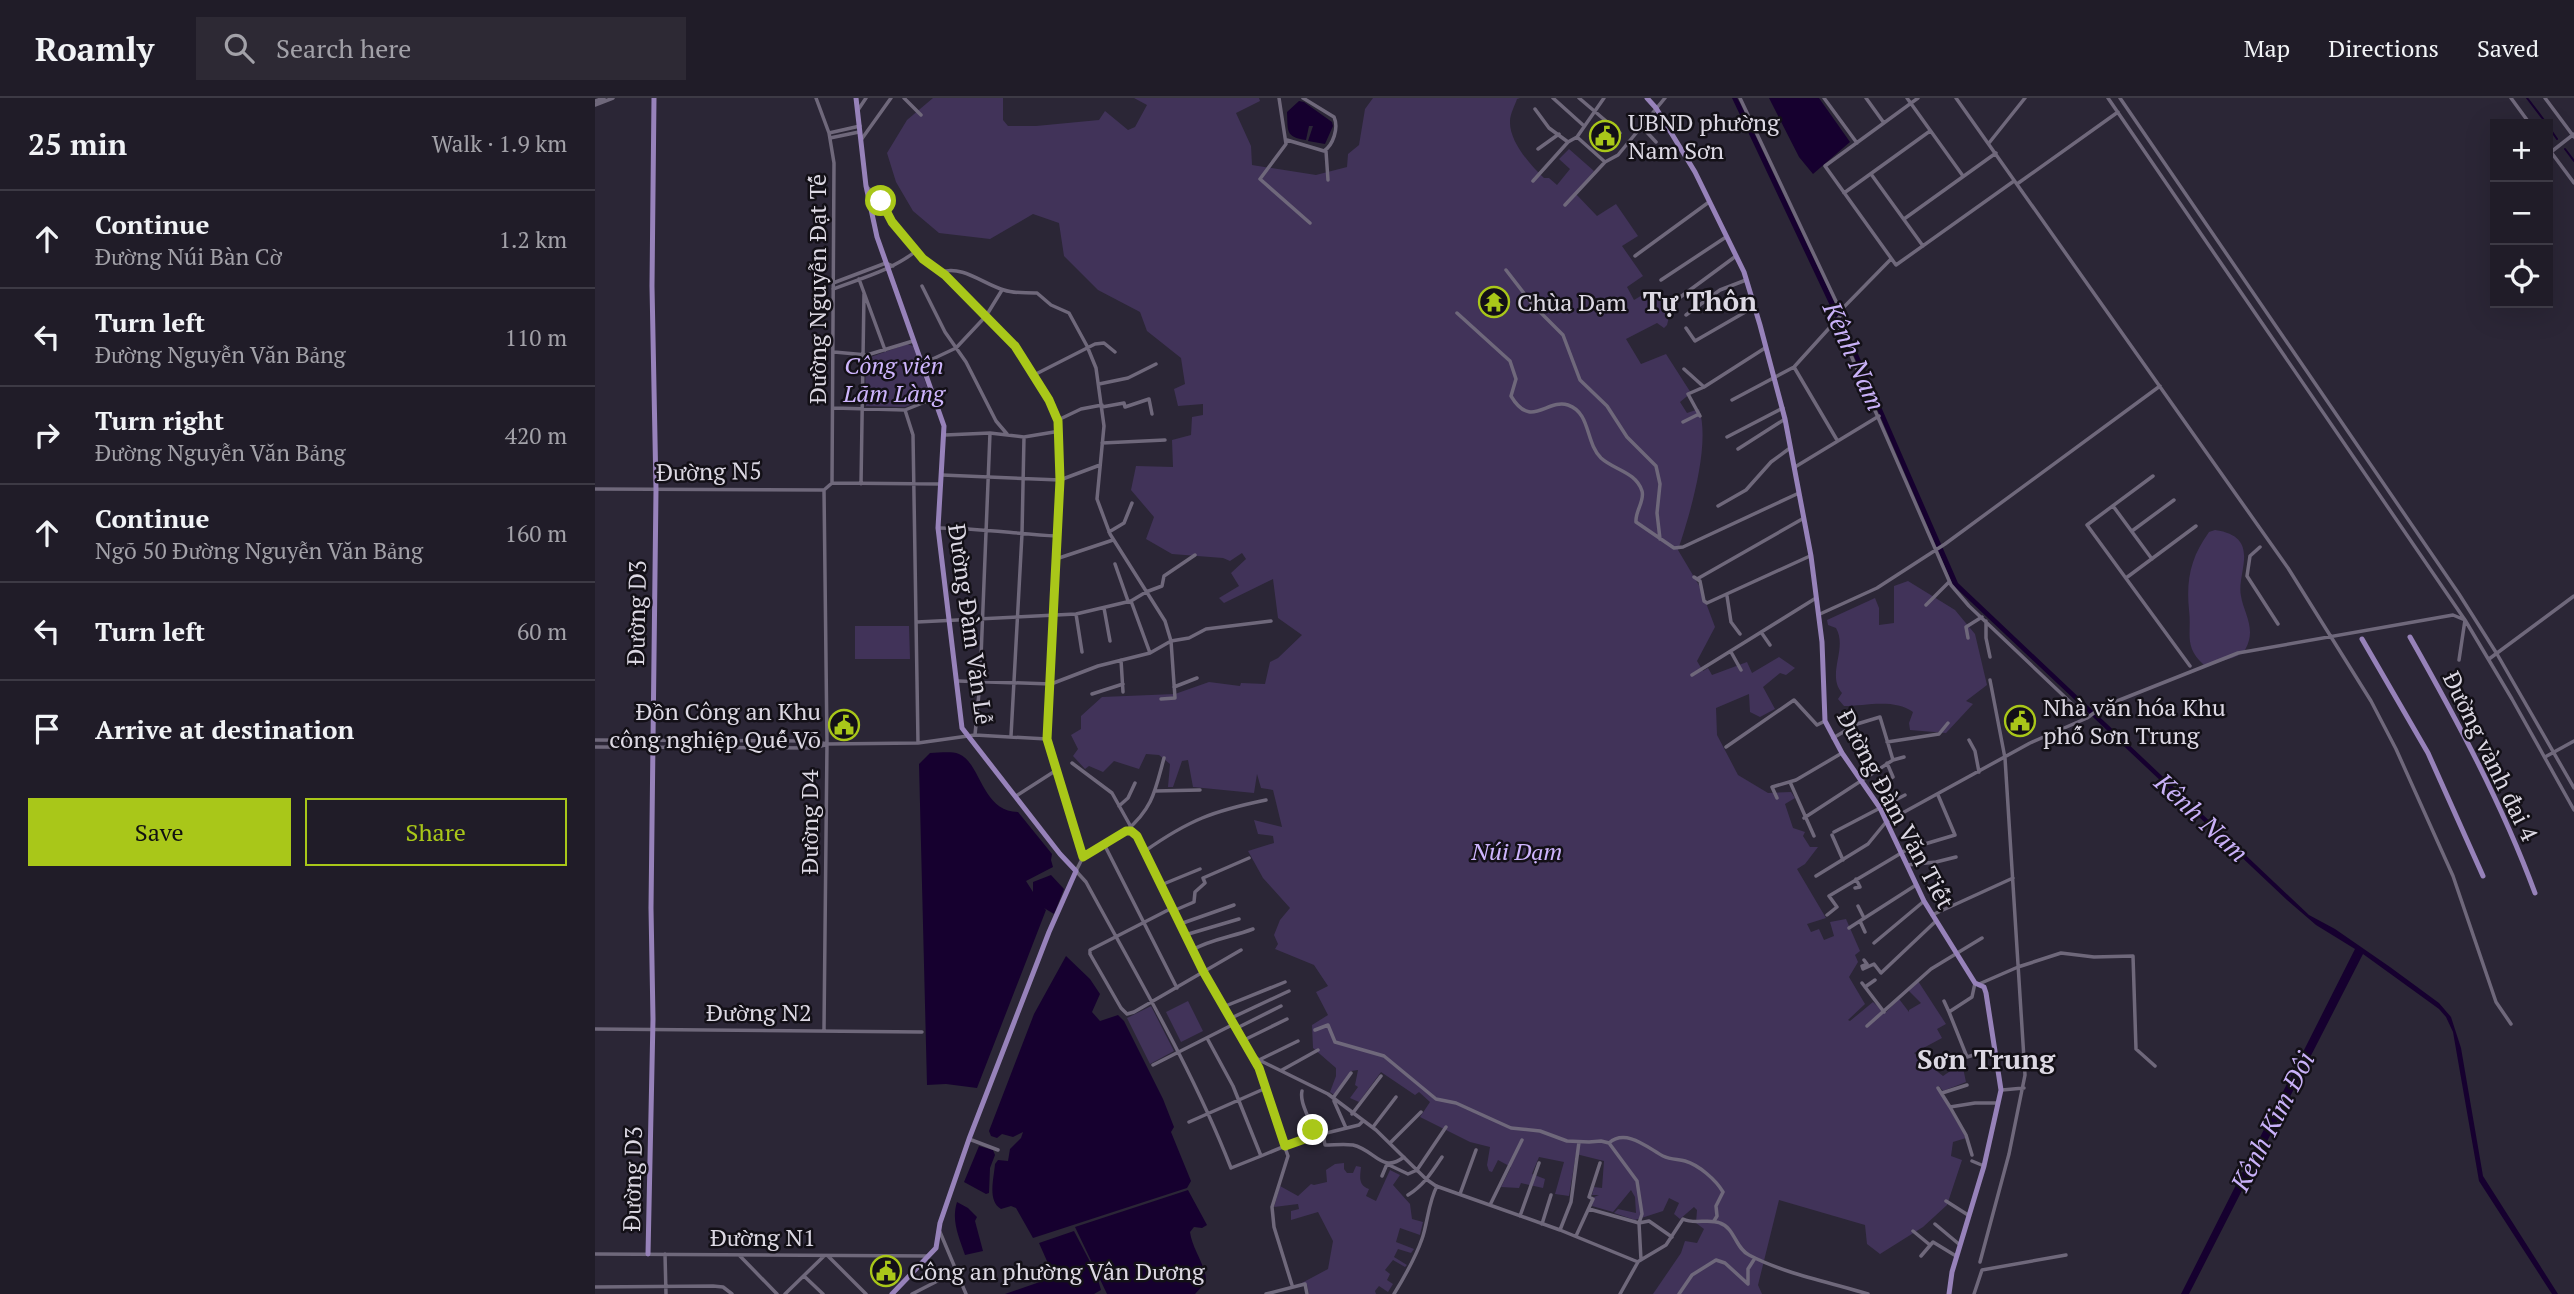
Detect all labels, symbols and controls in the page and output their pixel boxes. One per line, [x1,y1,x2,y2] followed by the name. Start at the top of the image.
[196,17,686,80] search box
[35,27,154,70] text: Roamly
[220,29,258,67] icon: search
[276,31,411,65] text: Search here
[2244,32,2290,64] text: Map
[2328,32,2439,64] text: Directions
[2477,32,2539,64] text: Saved
[1628,106,1780,166] place label: UBND phường Nam Sơn
[1588,119,1622,153] public building icon: UBND phường Nam Sơn
[2490,119,2553,308] map controls
[2490,119,2553,182] button: +
[28,124,127,164] text: 25 min
[432,128,567,159] text: Walk · 1.9 km
[801,174,833,404] street label: Đường Nguyễn Đạt Tế
[2490,182,2553,245] button: −
[865,185,896,216] route start
[95,207,209,241] text: Continue
[28,220,66,258] icon: ahead
[499,224,567,255] text: 1.2 km
[95,241,282,272] text: Đường Núi Bàn Cờ
[2490,245,2553,308] button: locate
[1643,282,1757,319] district label: Tự Thôn
[1477,285,1511,319] temple icon: Chùa Dạm
[1517,286,1627,318] place label: Chùa Dạm
[1815,295,1894,416] water label: Kênh Nam
[95,305,205,339] text: Turn left
[28,318,66,356] icon: left
[505,322,567,353] text: 110 m
[95,339,346,370] text: Đường Nguyễn Văn Bảng
[842,349,946,409] park label: Công viên Lãm Làng
[95,403,224,437] text: Turn right
[28,416,66,454] icon: right
[505,420,567,451] text: 420 m
[95,437,346,468] text: Đường Nguyễn Văn Bảng
[656,454,762,488] street label: Đường N5
[95,501,209,535] text: Continue
[28,514,66,552] icon: ahead
[505,518,567,549] text: 160 m
[941,522,1001,726] street label: Đường Đàm Văn Lễ
[95,535,423,566] text: Ngõ 50 Đường Nguyễn Văn Bảng
[619,560,653,666] street label: Đường D3
[28,612,66,650] icon: left
[95,614,205,648] text: Turn left
[517,616,567,647] text: 60 m
[2436,666,2546,846] street label: Đường vành đai 4
[2043,691,2226,751] place label: Nhà văn hóa Khu phố Sơn Trung
[609,695,821,755] place label: Đồn Công an Khu công nghiệp Quế Võ
[1830,704,1962,914] street label: Đường Đàm Văn Tiết
[2003,704,2037,738] public building icon: Nhà văn hóa Khu phố Sơn Trung
[827,708,861,742] public building icon: Đồn Công an Khu công nghiệp Quế Võ
[28,710,66,748] icon: arrive
[95,712,354,746] text: Arrive at destination
[2147,764,2256,869] water label: Kênh Nam
[793,769,825,875] street label: Đường D4
[28,798,291,866] button: Save
[305,798,567,866] button: Share
[1471,835,1562,867] park label: Núi Dạm
[706,996,812,1028] street label: Đường N2
[1917,1040,2056,1077] district label: Sơn Trung
[2222,1045,2322,1197] water label: Kênh Kim Đôi
[1297,1114,1328,1145] route end
[615,1126,649,1232] street label: Đường D3
[710,1221,816,1253] street label: Đường N1
[869,1254,903,1288] public building icon: Công an phường Vân Dương
[909,1255,1205,1287] place label: Công an phường Vân Dương

